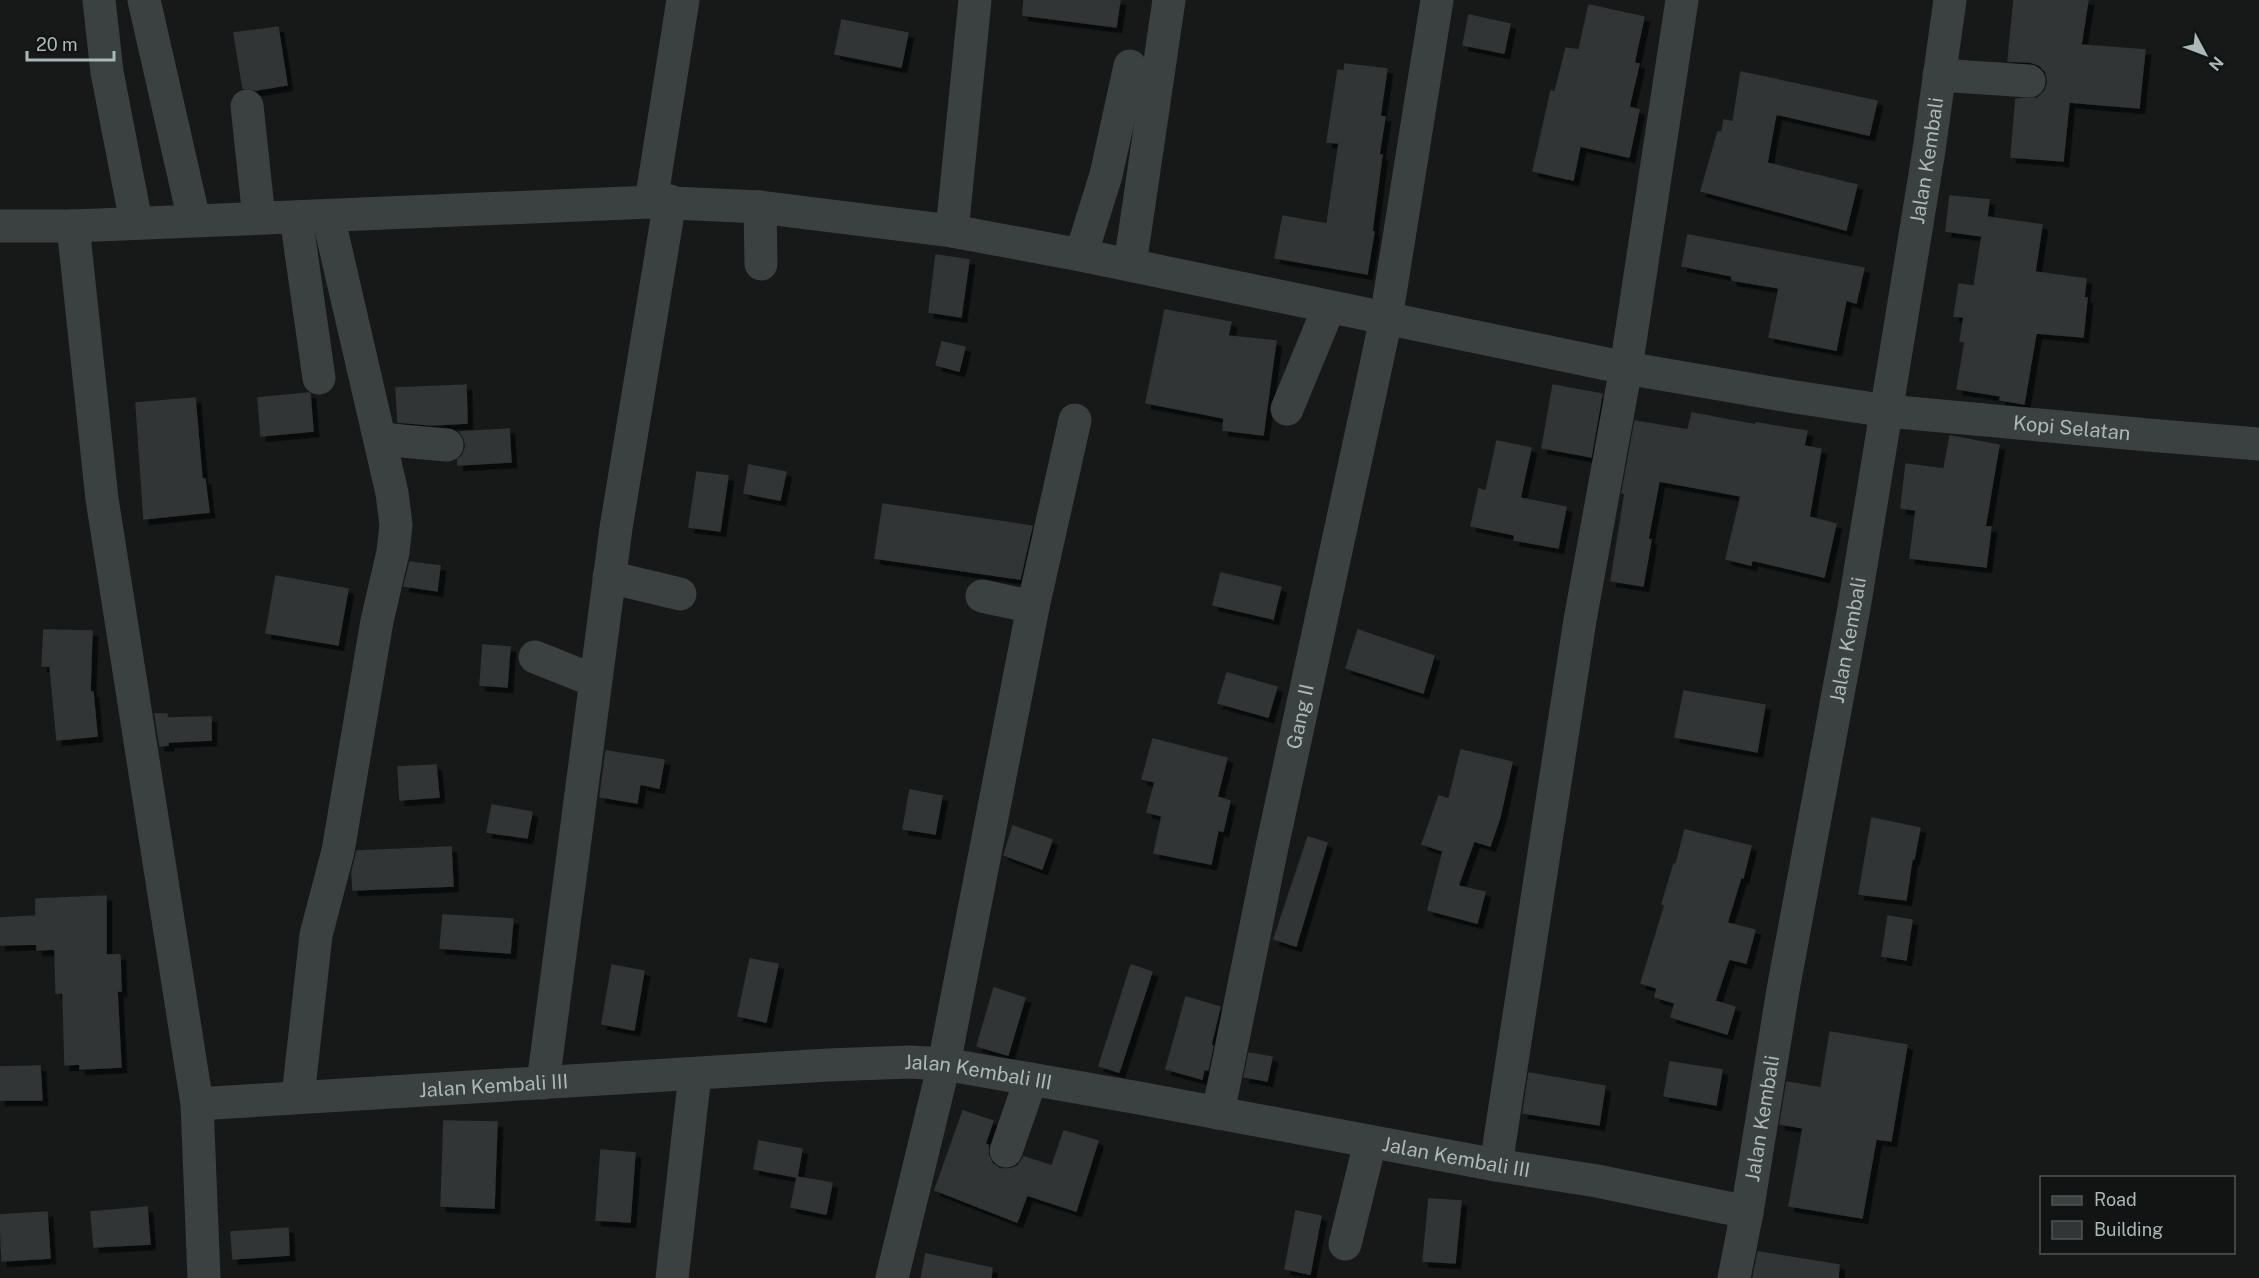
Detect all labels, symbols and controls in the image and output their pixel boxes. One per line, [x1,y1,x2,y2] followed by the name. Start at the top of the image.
[27,24,114,62] scale bar
[2175,24,2235,84] north arrow
[36,34,78,55] text: 20 m
[2205,53,2227,74] text: N
[1905,96,1948,226] street label: Jalan Kembali
[2012,411,2132,445] street label: Kopi Selatan
[1825,575,1871,705] street label: Jalan Kembali
[1282,682,1319,751] street label: Gang II
[903,1050,1054,1095] street label: Jalan Kembali III
[1740,1053,1784,1184] street label: Jalan Kembali
[418,1069,569,1102] street label: Jalan Kembali III
[1380,1132,1532,1182] street label: Jalan Kembali III
[2040,1176,2235,1254] legend
[2094,1189,2137,1210] text: Road
[2094,1219,2163,1240] text: Building

